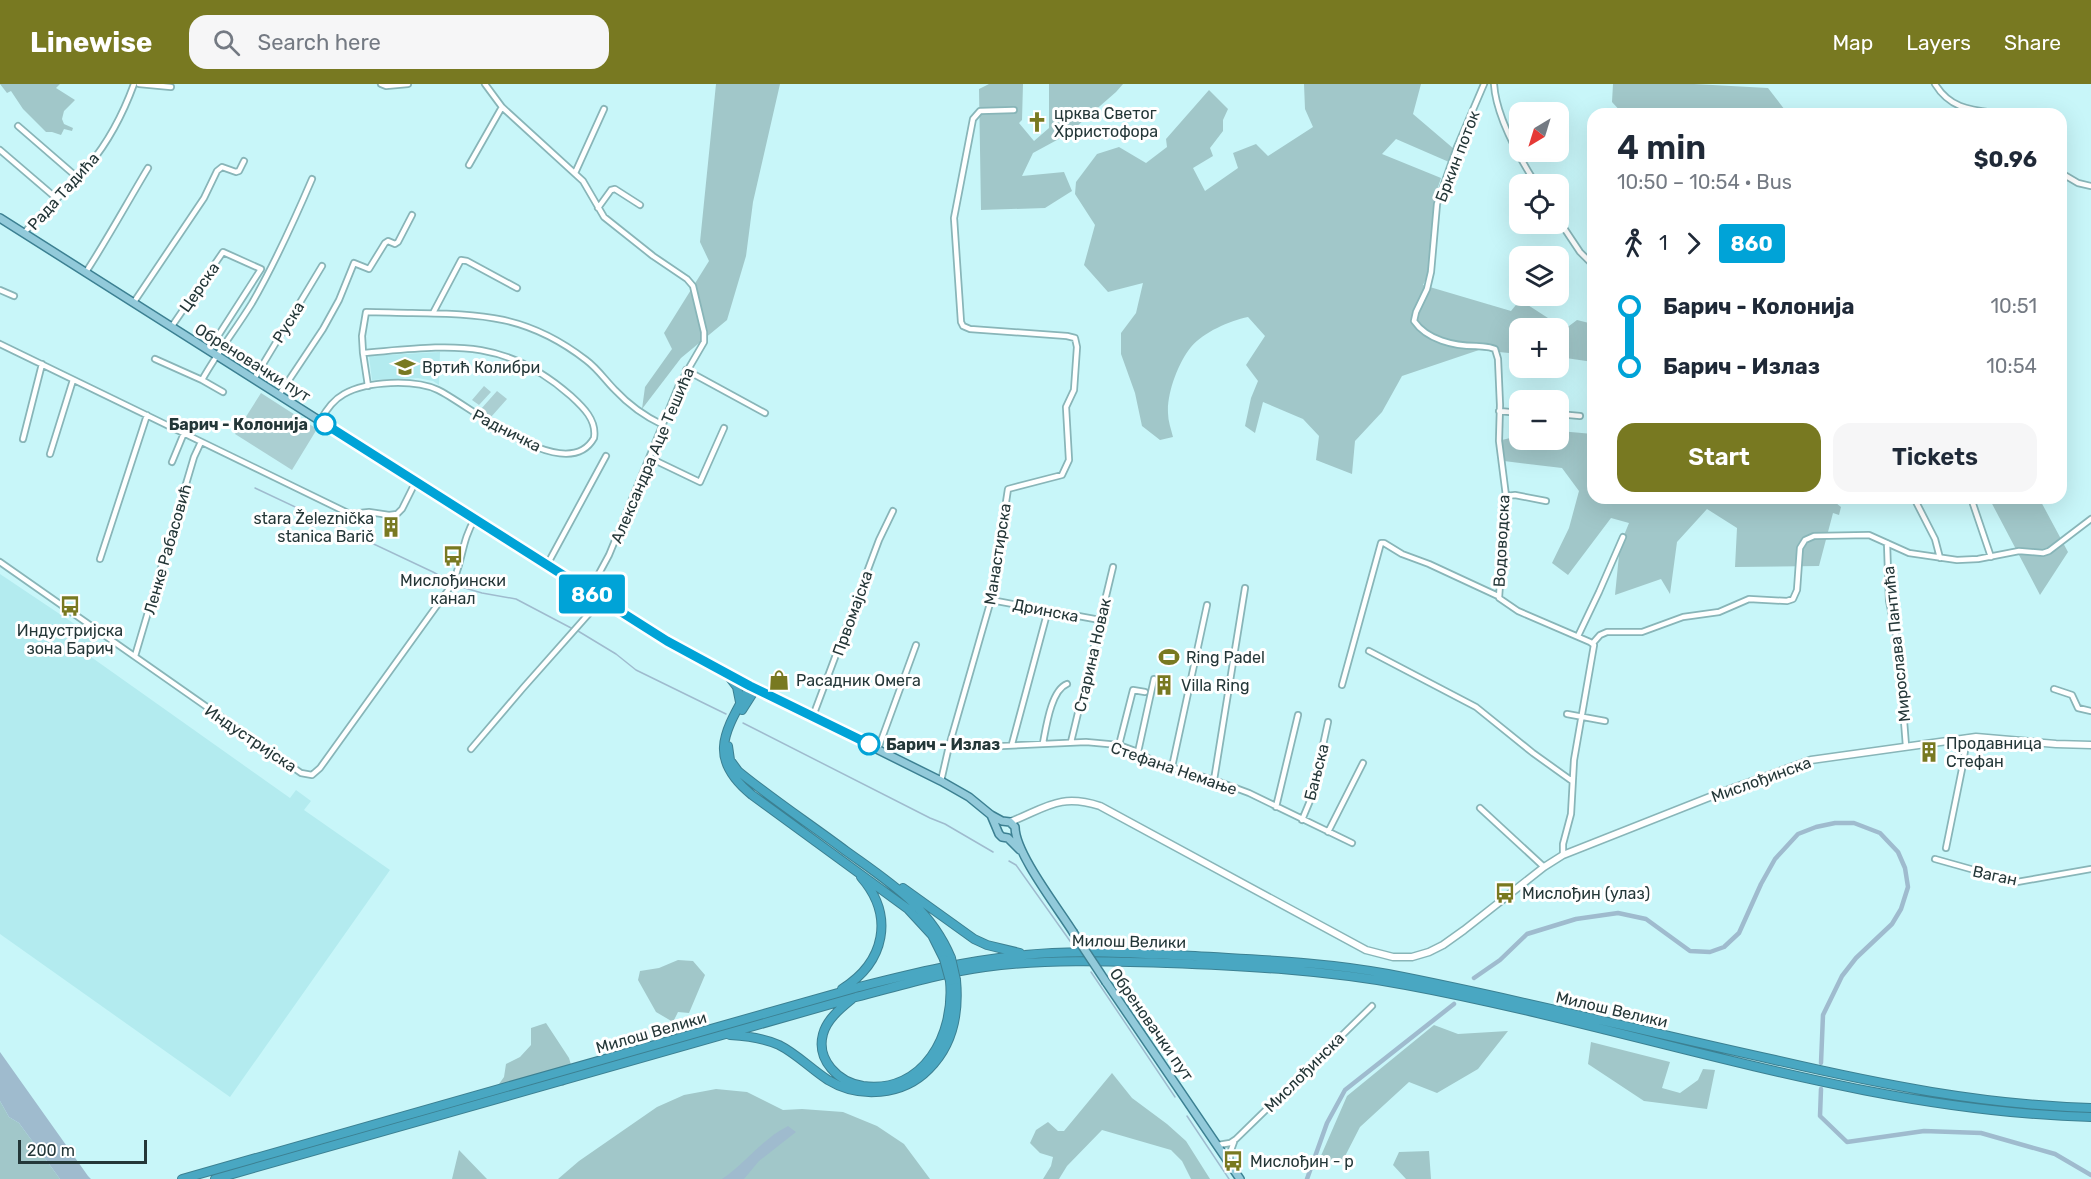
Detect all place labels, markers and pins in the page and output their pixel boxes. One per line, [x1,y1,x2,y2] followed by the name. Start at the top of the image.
[1054,104,1158,141] place label: црква Светог Хрристофора
[1025,110,1049,134] church icon: црква Светог Хрристофора
[393,355,417,379] school or university icon: Вртић Колибри
[422,358,540,377] place label: Вртић Колибри
[314,413,336,435] marker: Барич - Колонија
[169,415,308,434] place label: Барич - Колонија
[253,509,374,546] place label: stara Železnička stanica Barič
[379,515,403,539] building icon: stara Železnička stanica Barič
[441,544,465,568] bus stop icon: Мислођински канал
[400,571,506,608] place label: Мислођински канал
[58,594,82,618] bus stop icon: Индустријска зона Барич
[17,621,123,658] place label: Индустријска зона Барич
[1157,645,1181,669] sports icon: Ring Padel
[1186,648,1265,667] place label: Ring Padel
[767,668,791,692] shop icon: Расадник Омега
[796,671,921,690] place label: Расадник Омега
[1152,673,1176,697] building icon: Villa Ring
[1181,676,1249,695] place label: Villa Ring
[858,733,880,755] marker: Барич - Излаз
[1946,734,2042,771] place label: Продавница Стефан
[886,735,1000,754] place label: Барич - Излаз
[1917,740,1941,764] building icon: Продавница Стефан
[1493,881,1517,905] bus stop icon: Мислођин (улаз)
[1522,884,1650,903] place label: Мислођин (улаз)
[1221,1149,1245,1173] bus stop icon: Мислођин - р
[1250,1152,1354,1171] place label: Мислођин - р

